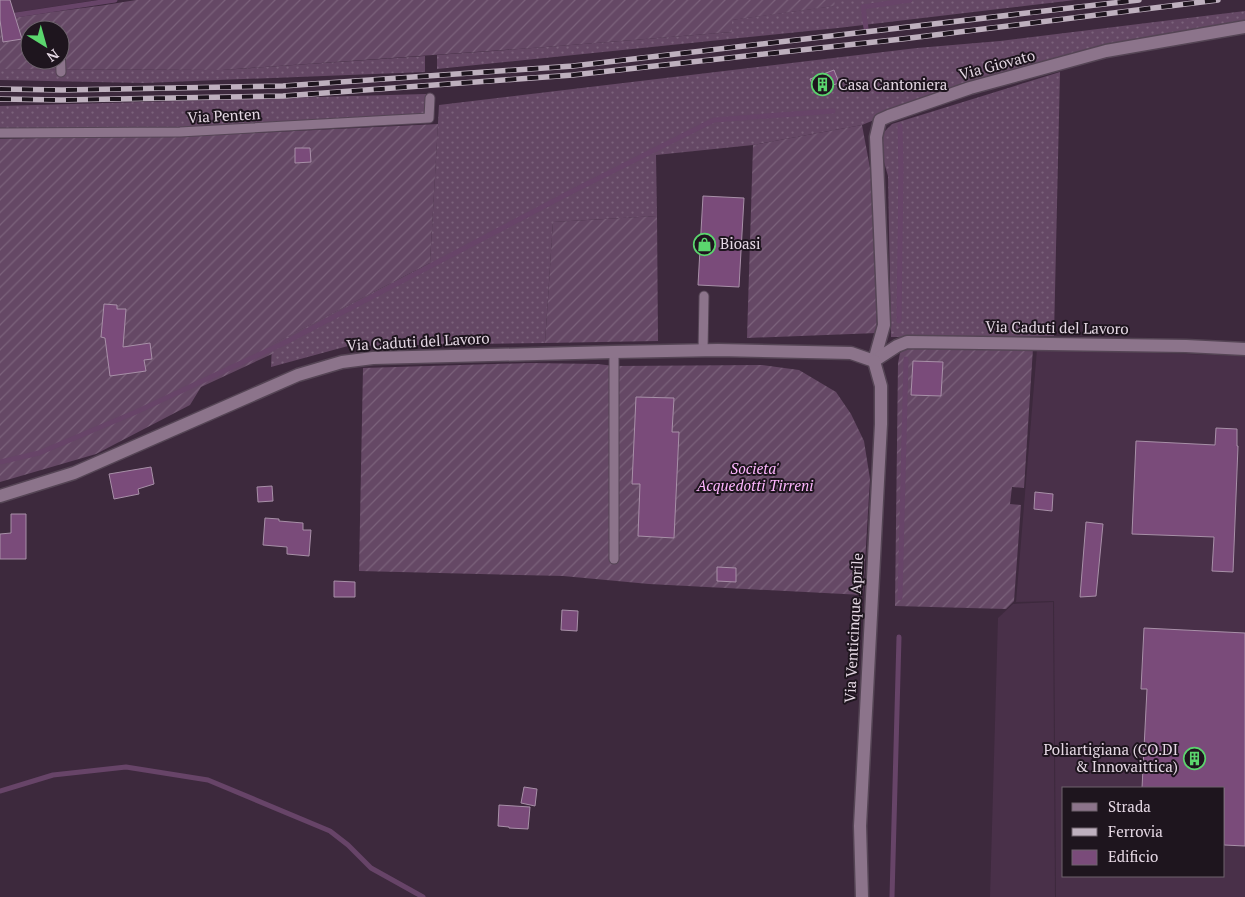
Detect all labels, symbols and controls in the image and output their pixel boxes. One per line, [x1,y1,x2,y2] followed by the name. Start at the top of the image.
[20,20,70,70] north arrow
[957,44,1037,84] street label: Via Giovato
[43,45,63,67] text: N
[810,73,834,97] building icon: Casa Cantoniera
[838,74,948,94] place label: Casa Cantoniera
[187,103,261,127] street label: Via Penten
[692,232,716,256] shop icon: Bioasi
[720,233,761,253] place label: Bioasi
[985,316,1129,338] street label: Via Caduti del Lavoro
[346,327,490,355] street label: Via Caduti del Lavoro
[696,458,814,495] park label: Societa' Acquedotti Tirreni
[839,552,867,703] street label: Via Venticinque Aprile
[1043,739,1178,776] place label: Poliartigiana (CO.DI & Innovaittica)
[1182,747,1206,771] building icon: Poliartigiana (CO.DI & Innovaittica)
[1062,787,1225,877] legend
[1108,796,1151,816] text: Strada
[1108,821,1163,841] text: Ferrovia
[1108,846,1158,866] text: Edificio

